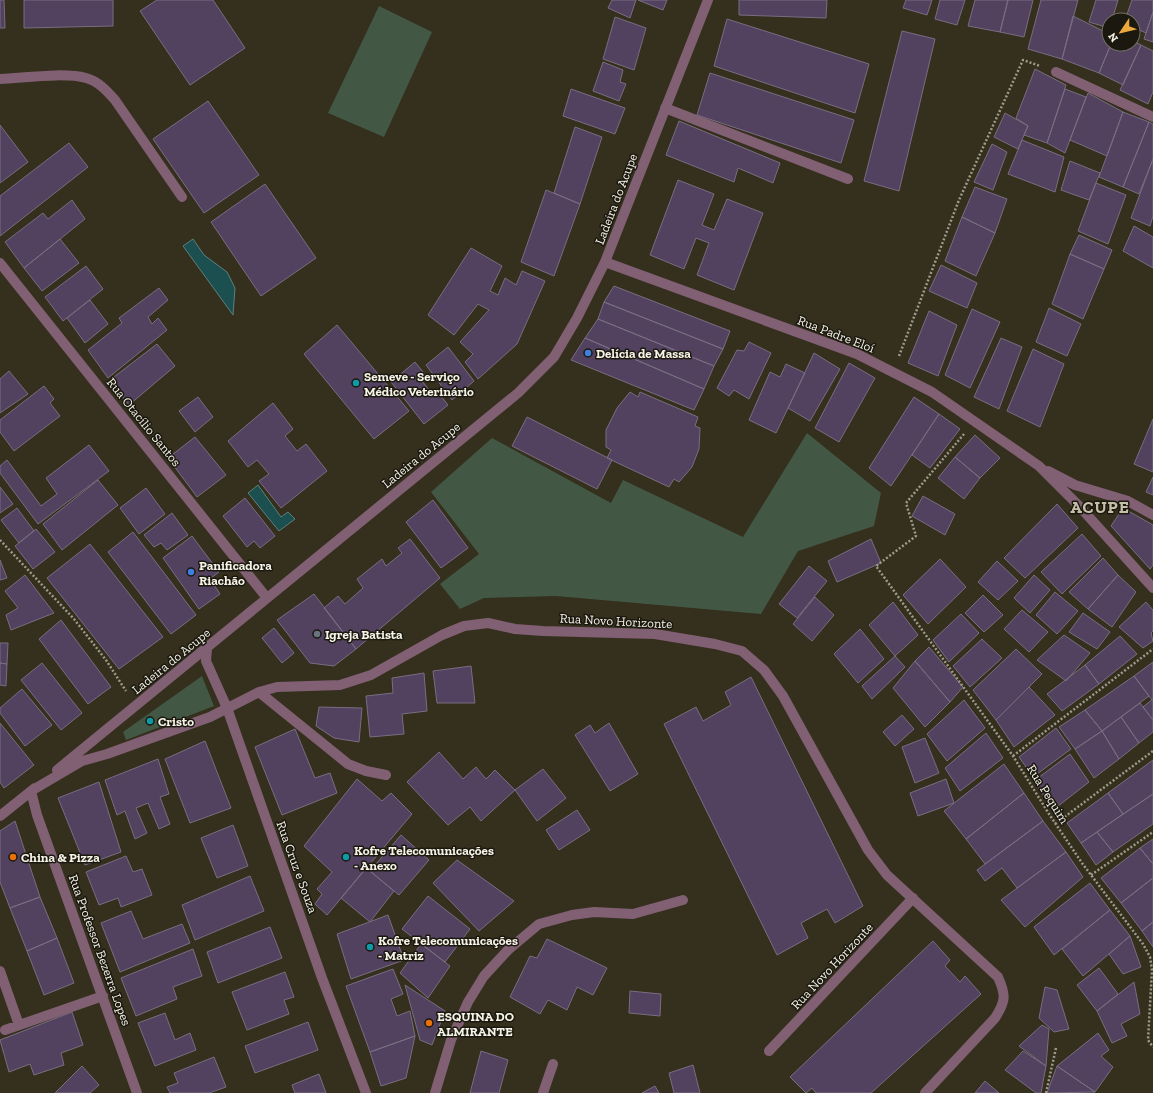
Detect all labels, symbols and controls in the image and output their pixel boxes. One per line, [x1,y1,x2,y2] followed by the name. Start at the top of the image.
[1101,12,1141,52] north arrow
[1105,30,1121,45] text: N
[592,151,640,247] street label: Ladeira do Acupe
[795,312,877,356] street label: Rua Padre Eloí
[596,346,691,361] place label: Delícia de Massa
[583,348,593,358] marker: Delícia de Massa
[364,369,474,399] place label: Semeve - Serviço Médico Veterinário
[104,375,184,469] street label: Rua Otacílio Santos
[351,378,361,388] marker: Semeve - Serviço Médico Veterinário
[379,419,463,491] street label: Ladeira do Acupe
[1070,497,1130,517] district label: ACUPE
[199,558,272,588] place label: Panificadora Riachão
[186,567,196,577] marker: Panificadora Riachão
[559,611,673,631] street label: Rua Novo Horizonte
[129,625,213,697] street label: Ladeira do Acupe
[325,627,403,643] place label: Igreja Batista
[312,629,322,639] marker: Igreja Batista
[158,714,194,729] place label: Cristo
[145,716,155,726] marker: Cristo
[1024,762,1073,827] street label: Rua Pequim
[273,819,321,916] street label: Rua Cruz e Souza
[354,843,494,873] place label: Kofre Telecomunicações - Anexo
[21,850,100,865] place label: China & Pizza
[8,852,18,862] marker: China & Pizza
[341,852,351,862] marker: Kofre Telecomunicações - Anexo
[66,872,134,1028] street label: Rua Professor Bezerra Lopes
[788,920,876,1012] street label: Rua Novo Horizonte
[378,933,518,963] place label: Kofre Telecomunicações - Matriz
[365,942,375,952] marker: Kofre Telecomunicações - Matriz
[437,1009,514,1039] place label: ESQUINA DO ALMIRANTE
[424,1018,434,1028] marker: ESQUINA DO ALMIRANTE

